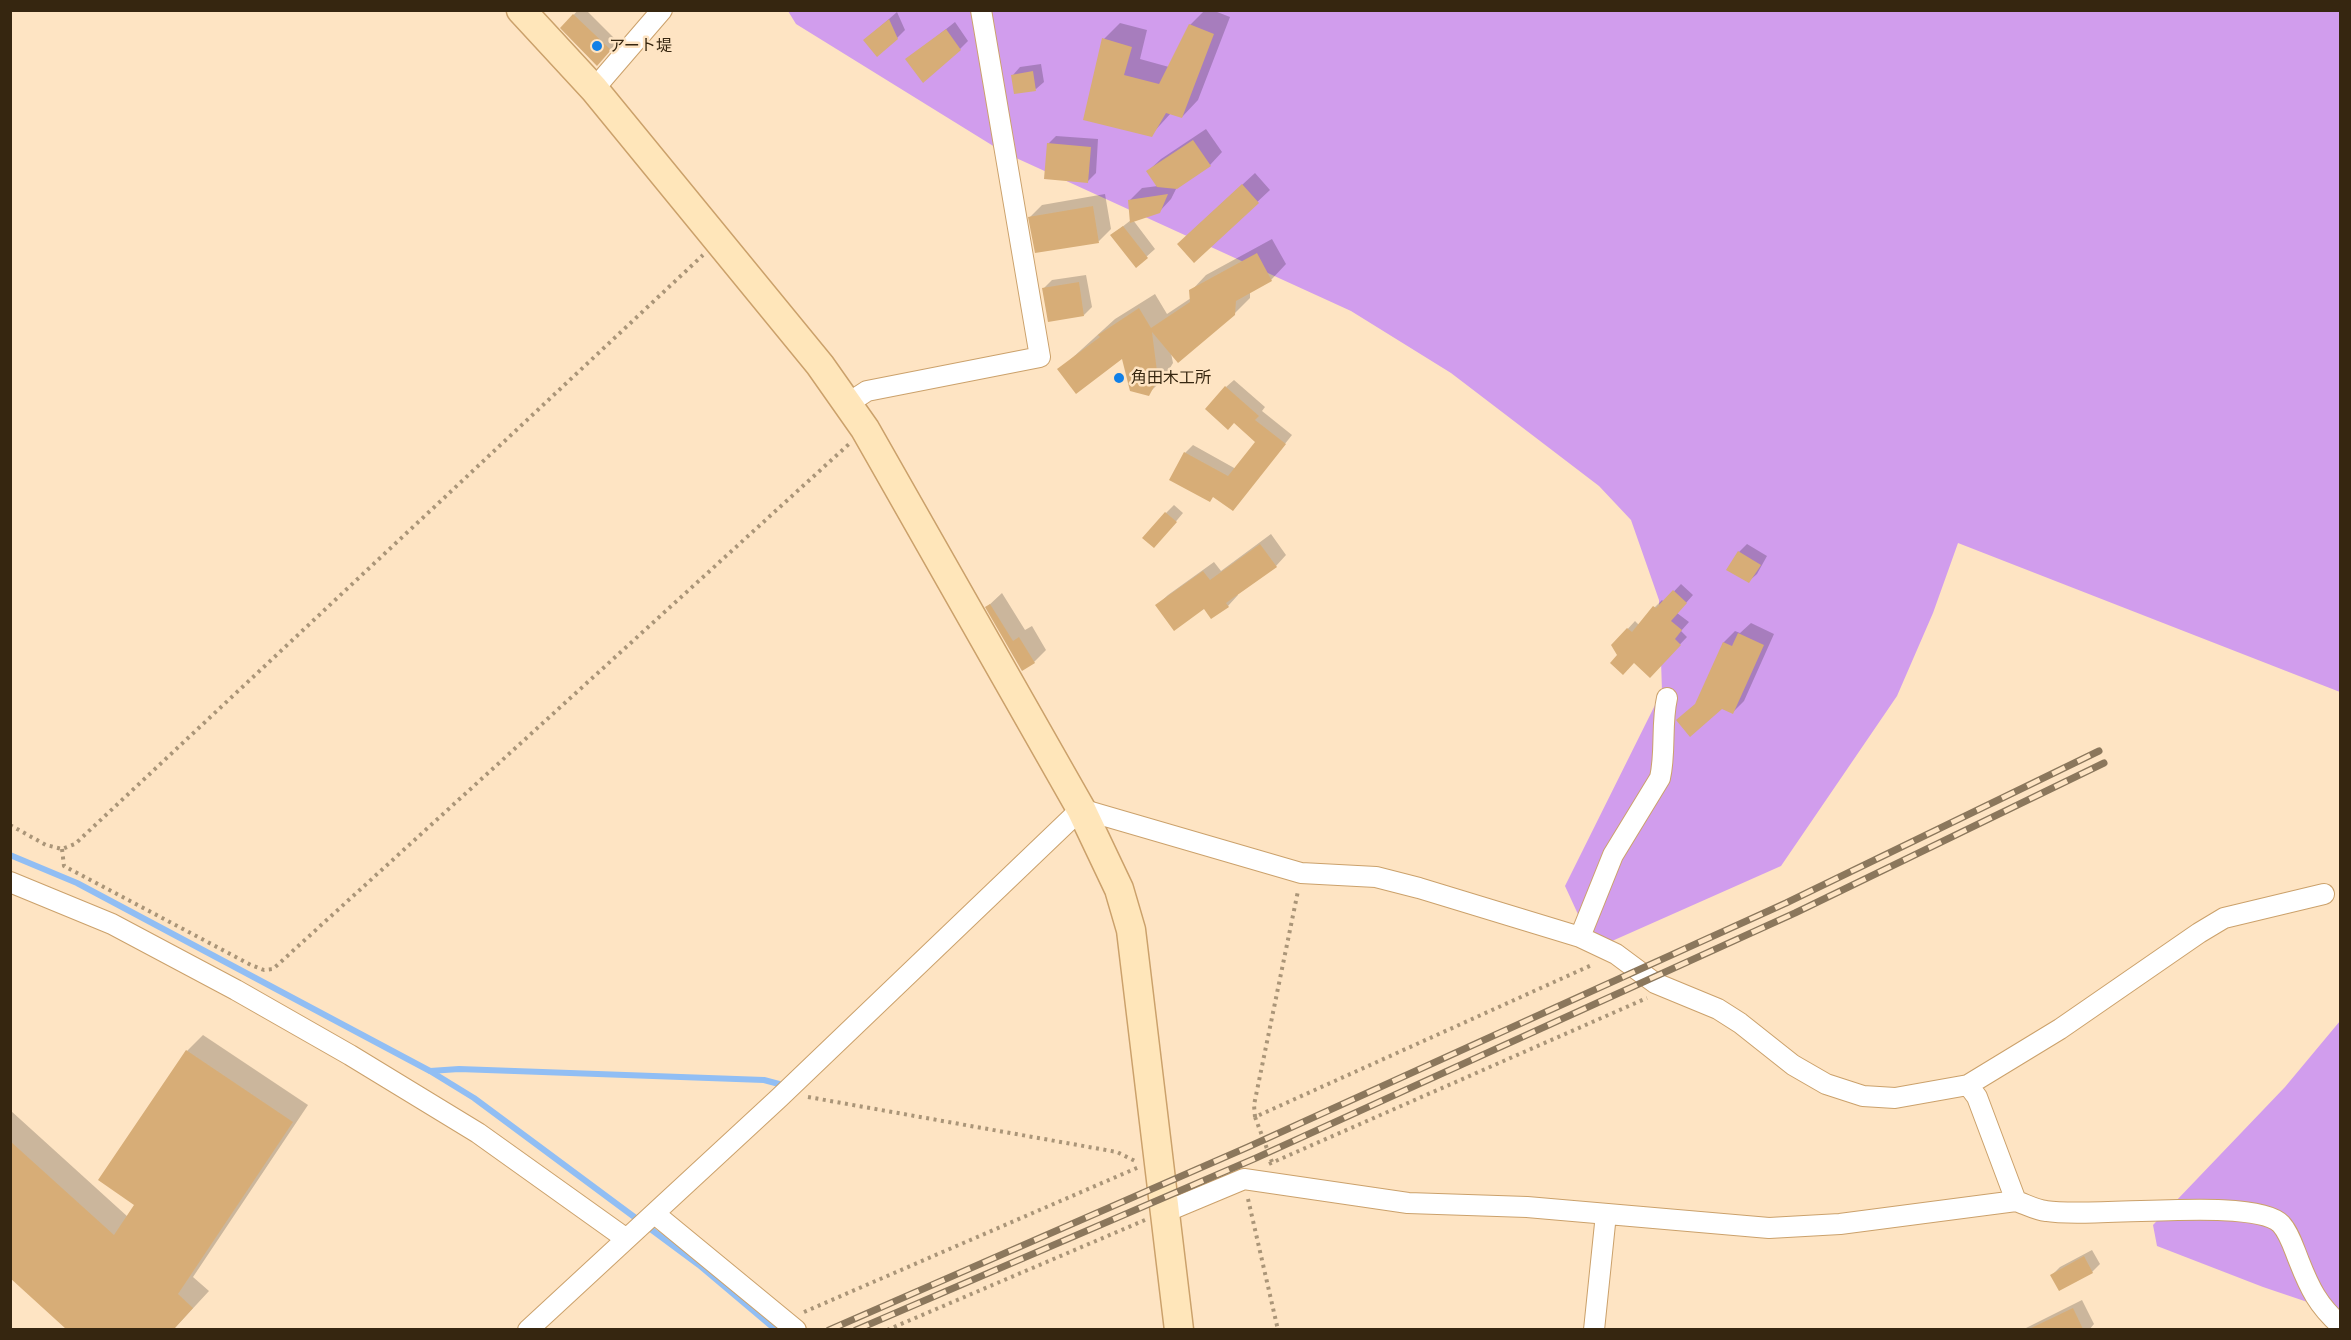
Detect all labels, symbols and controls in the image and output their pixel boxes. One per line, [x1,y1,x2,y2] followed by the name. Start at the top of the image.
[609,36,672,56] place label: アート堤
[590,39,604,53] marker: アート堤
[1131,368,1211,388] place label: 角田木工所
[1112,371,1126,385] marker: 角田木工所

